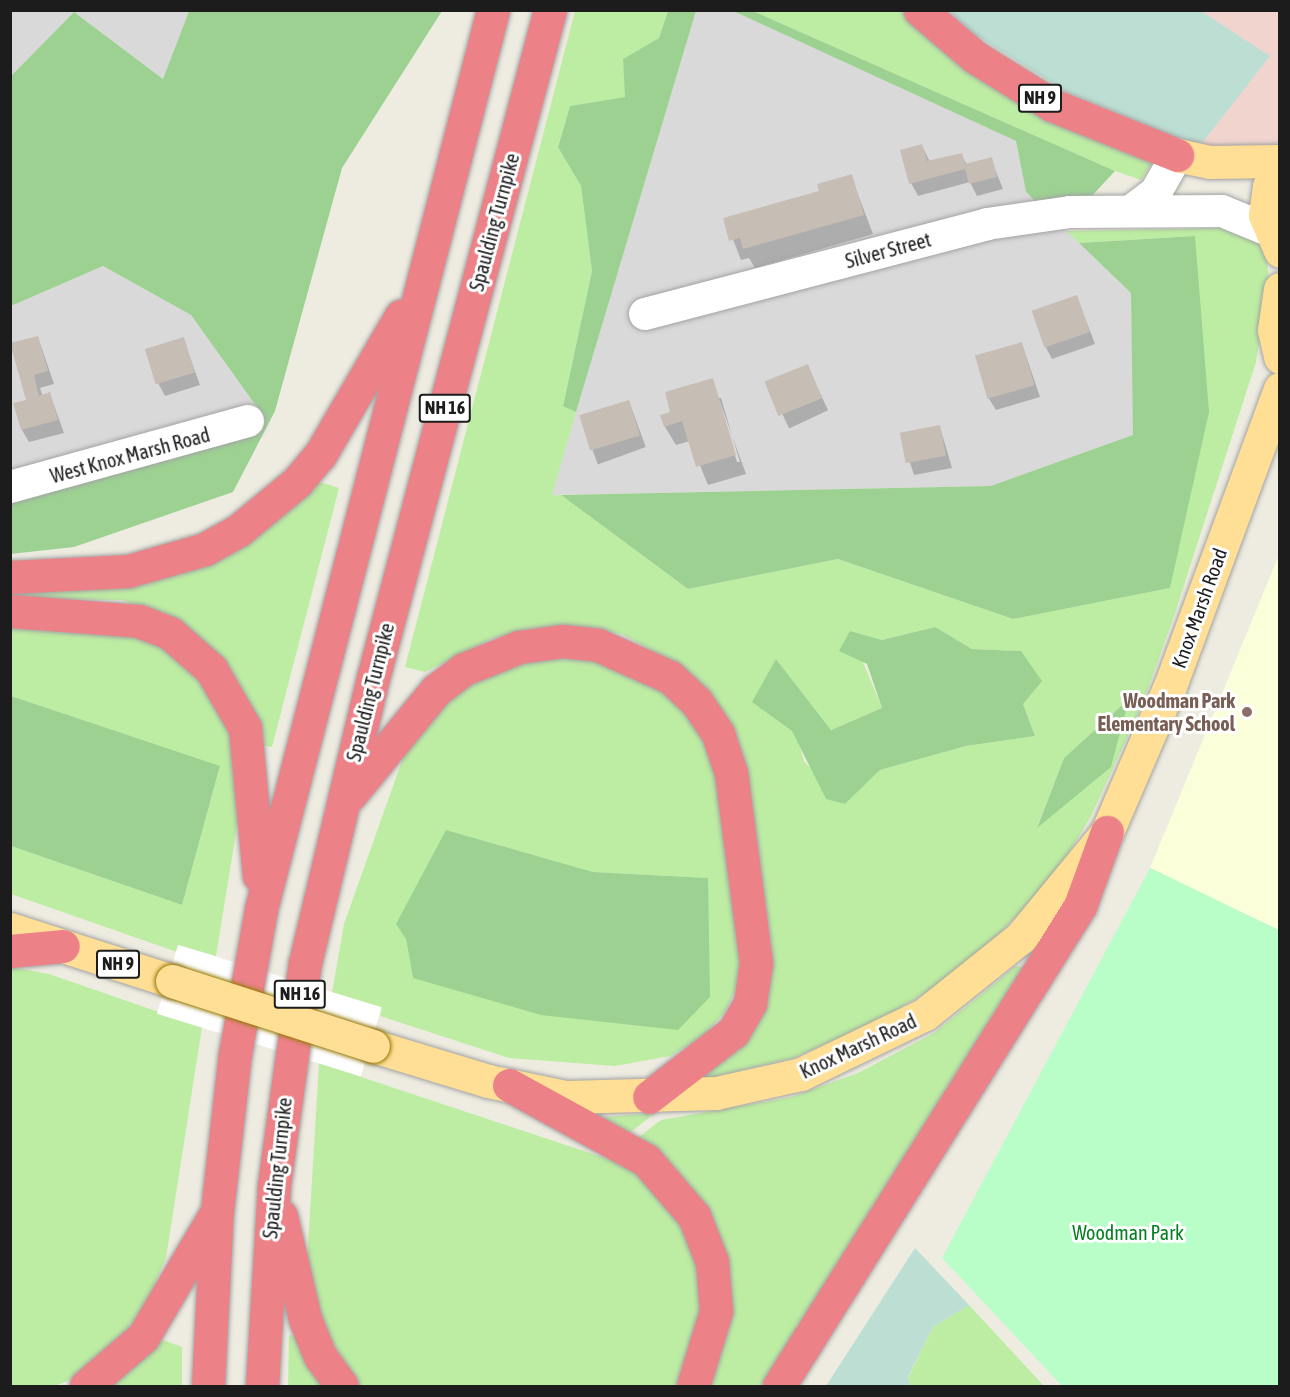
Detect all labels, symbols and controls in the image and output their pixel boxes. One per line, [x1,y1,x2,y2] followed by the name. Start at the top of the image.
[1018,83,1062,113] road number: NH 9
[464,150,524,294] street label: Spaulding Turnpike
[843,227,933,273] street label: Silver Street
[418,393,472,423] road number: NH 16
[48,422,212,488] street label: West Knox Marsh Road
[1166,545,1232,671] street label: Knox Marsh Road
[341,620,399,764] street label: Spaulding Turnpike
[1098,688,1235,735] place label: Woodman Park Elementary School
[1240,705,1254,719] marker: Woodman Park Elementary School
[96,949,140,979] road number: NH 9
[273,979,327,1009] road number: NH 16
[796,1009,920,1083] street label: Knox Marsh Road
[258,1096,296,1240] street label: Spaulding Turnpike
[1072,1220,1184,1244] park label: Woodman Park

